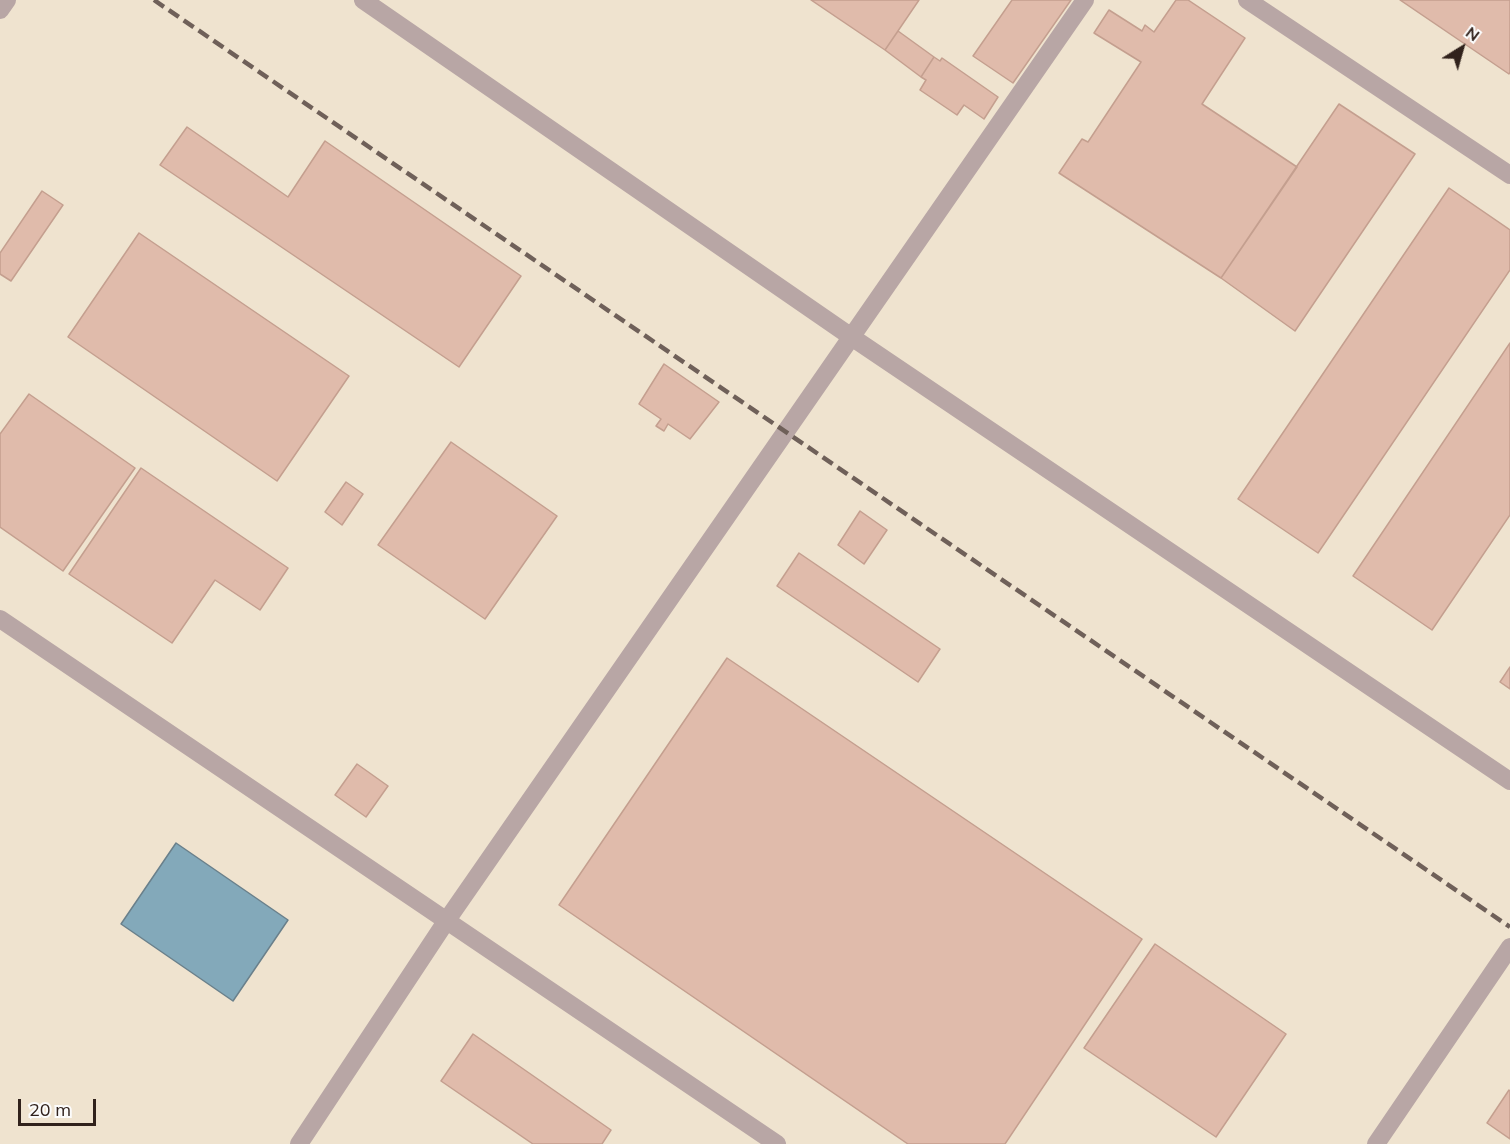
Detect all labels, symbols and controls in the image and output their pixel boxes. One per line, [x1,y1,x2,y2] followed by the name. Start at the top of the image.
[1432,18,1492,78] north arrow
[1462,22,1484,45] text: N
[21,1087,99,1125] scale bar
[29,1098,71,1121] text: 20 m

